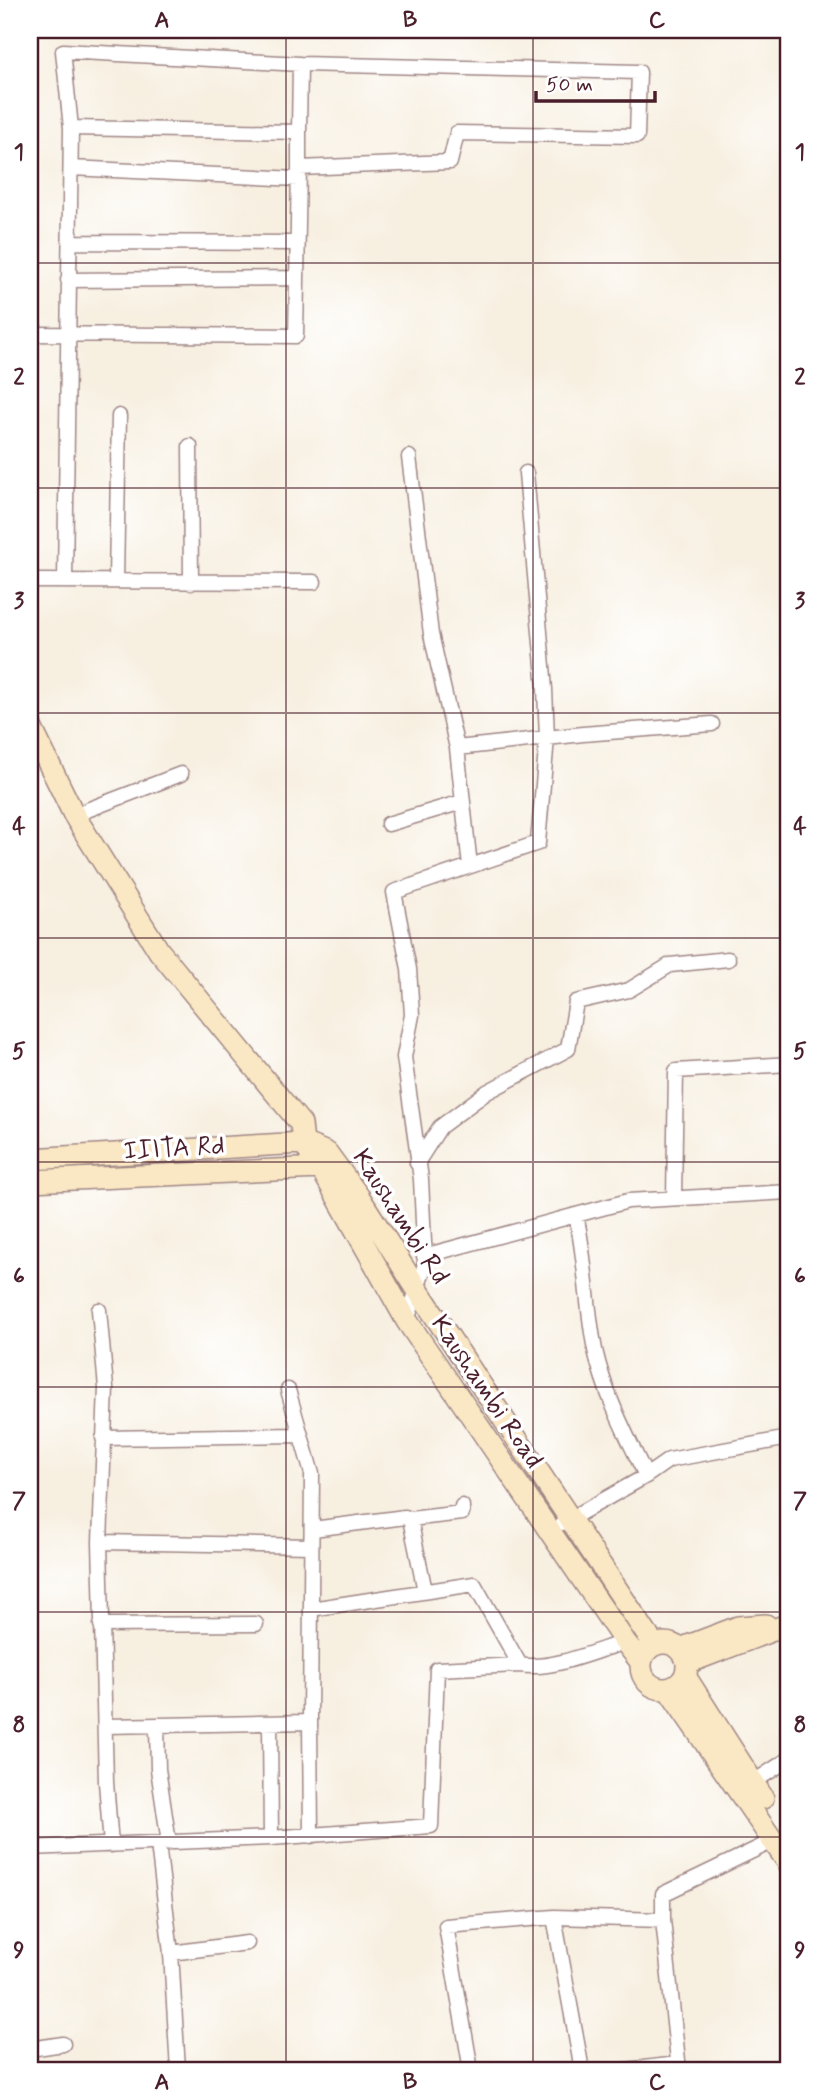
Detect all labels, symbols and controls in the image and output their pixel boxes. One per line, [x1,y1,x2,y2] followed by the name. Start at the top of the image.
[154,6,170,36] text: A
[403,6,418,36] text: B
[649,6,666,36] text: C
[536,60,654,104] scale bar
[546,71,593,99] text: 50 m
[14,138,24,168] text: 1
[795,138,805,168] text: 1
[13,363,25,393] text: 2
[794,363,806,393] text: 2
[14,587,25,617] text: 3
[795,587,806,617] text: 3
[12,812,26,842] text: 4
[793,812,807,842] text: 4
[12,1037,26,1067] text: 5
[793,1037,807,1067] text: 5
[123,1129,226,1169] street label: IIITA Rd
[344,1143,457,1291] street label: Kaushambi Rd
[13,1262,25,1292] text: 6
[794,1262,806,1292] text: 6
[422,1309,550,1475] street label: Kaushambi Road
[12,1487,26,1517] text: 7
[793,1487,807,1517] text: 7
[13,1711,25,1741] text: 8
[794,1711,806,1741] text: 8
[13,1936,25,1966] text: 9
[794,1936,806,1966] text: 9
[154,2068,170,2098] text: A
[403,2068,418,2098] text: B
[649,2068,666,2098] text: C

